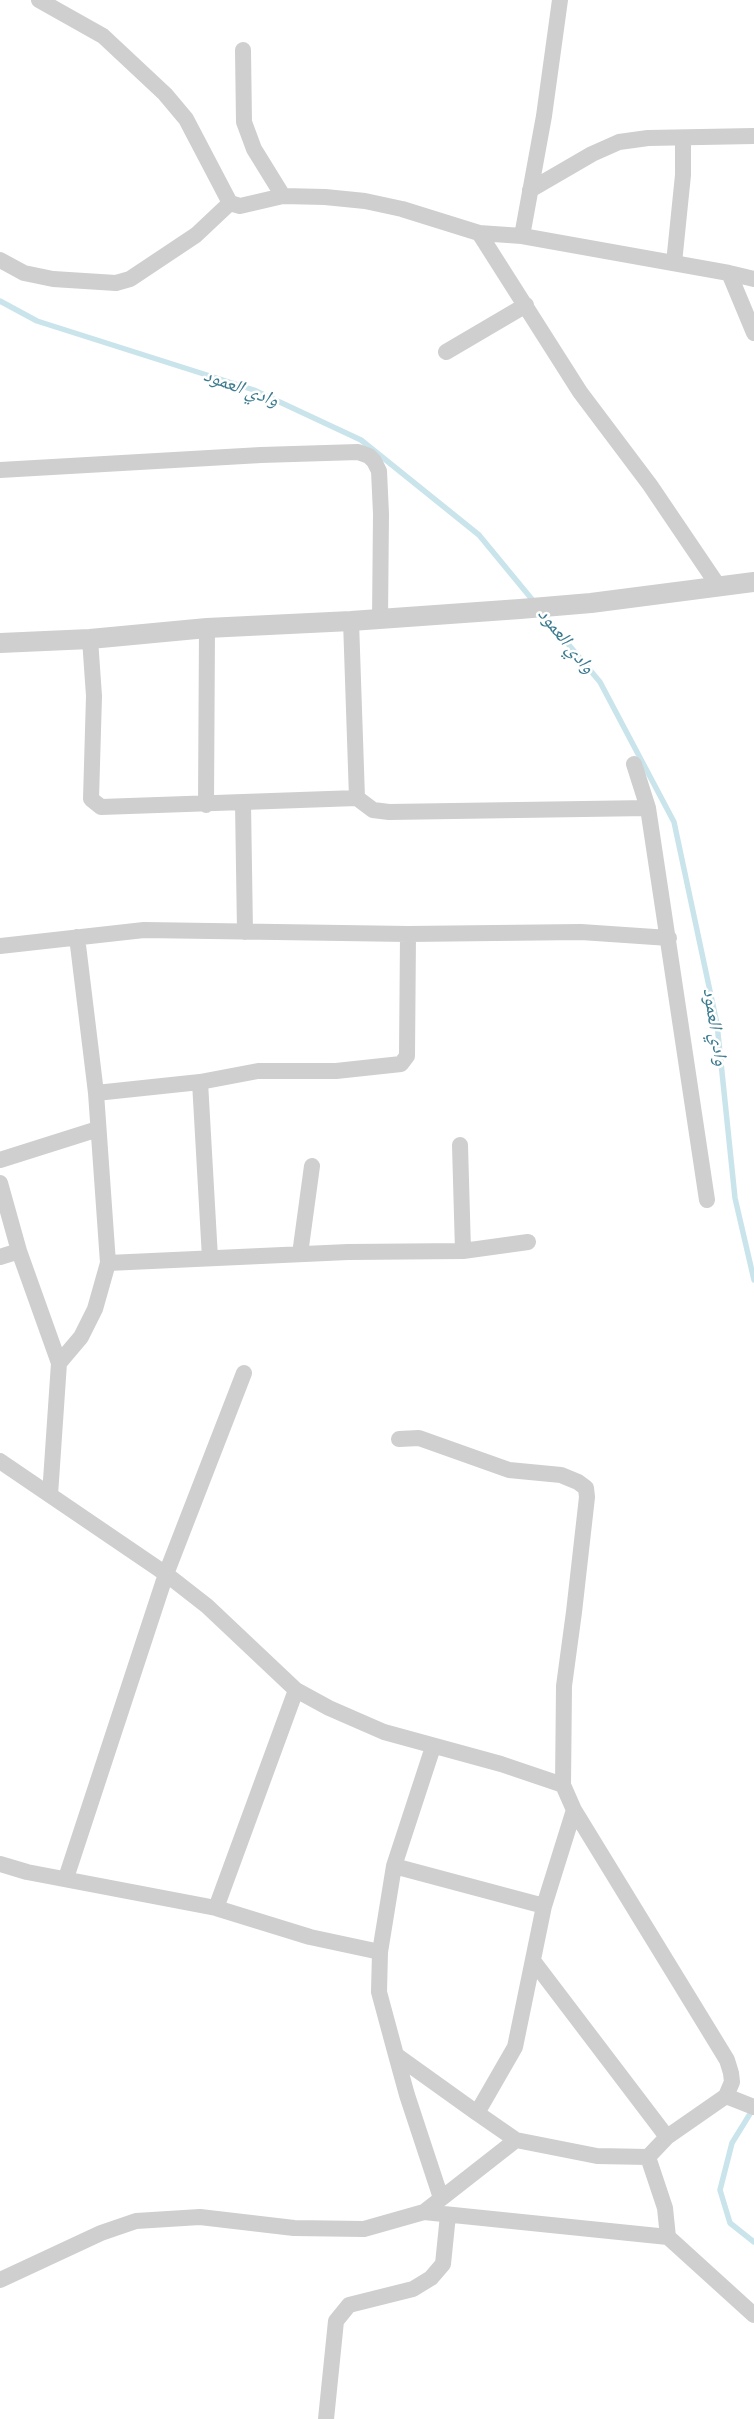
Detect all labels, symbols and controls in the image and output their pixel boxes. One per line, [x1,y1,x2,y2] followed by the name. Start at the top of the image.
[200,364,282,412] water label: وادي العمود
[533,603,599,679] water label: وادي العمود
[698,987,732,1067] water label: وادي العمود

